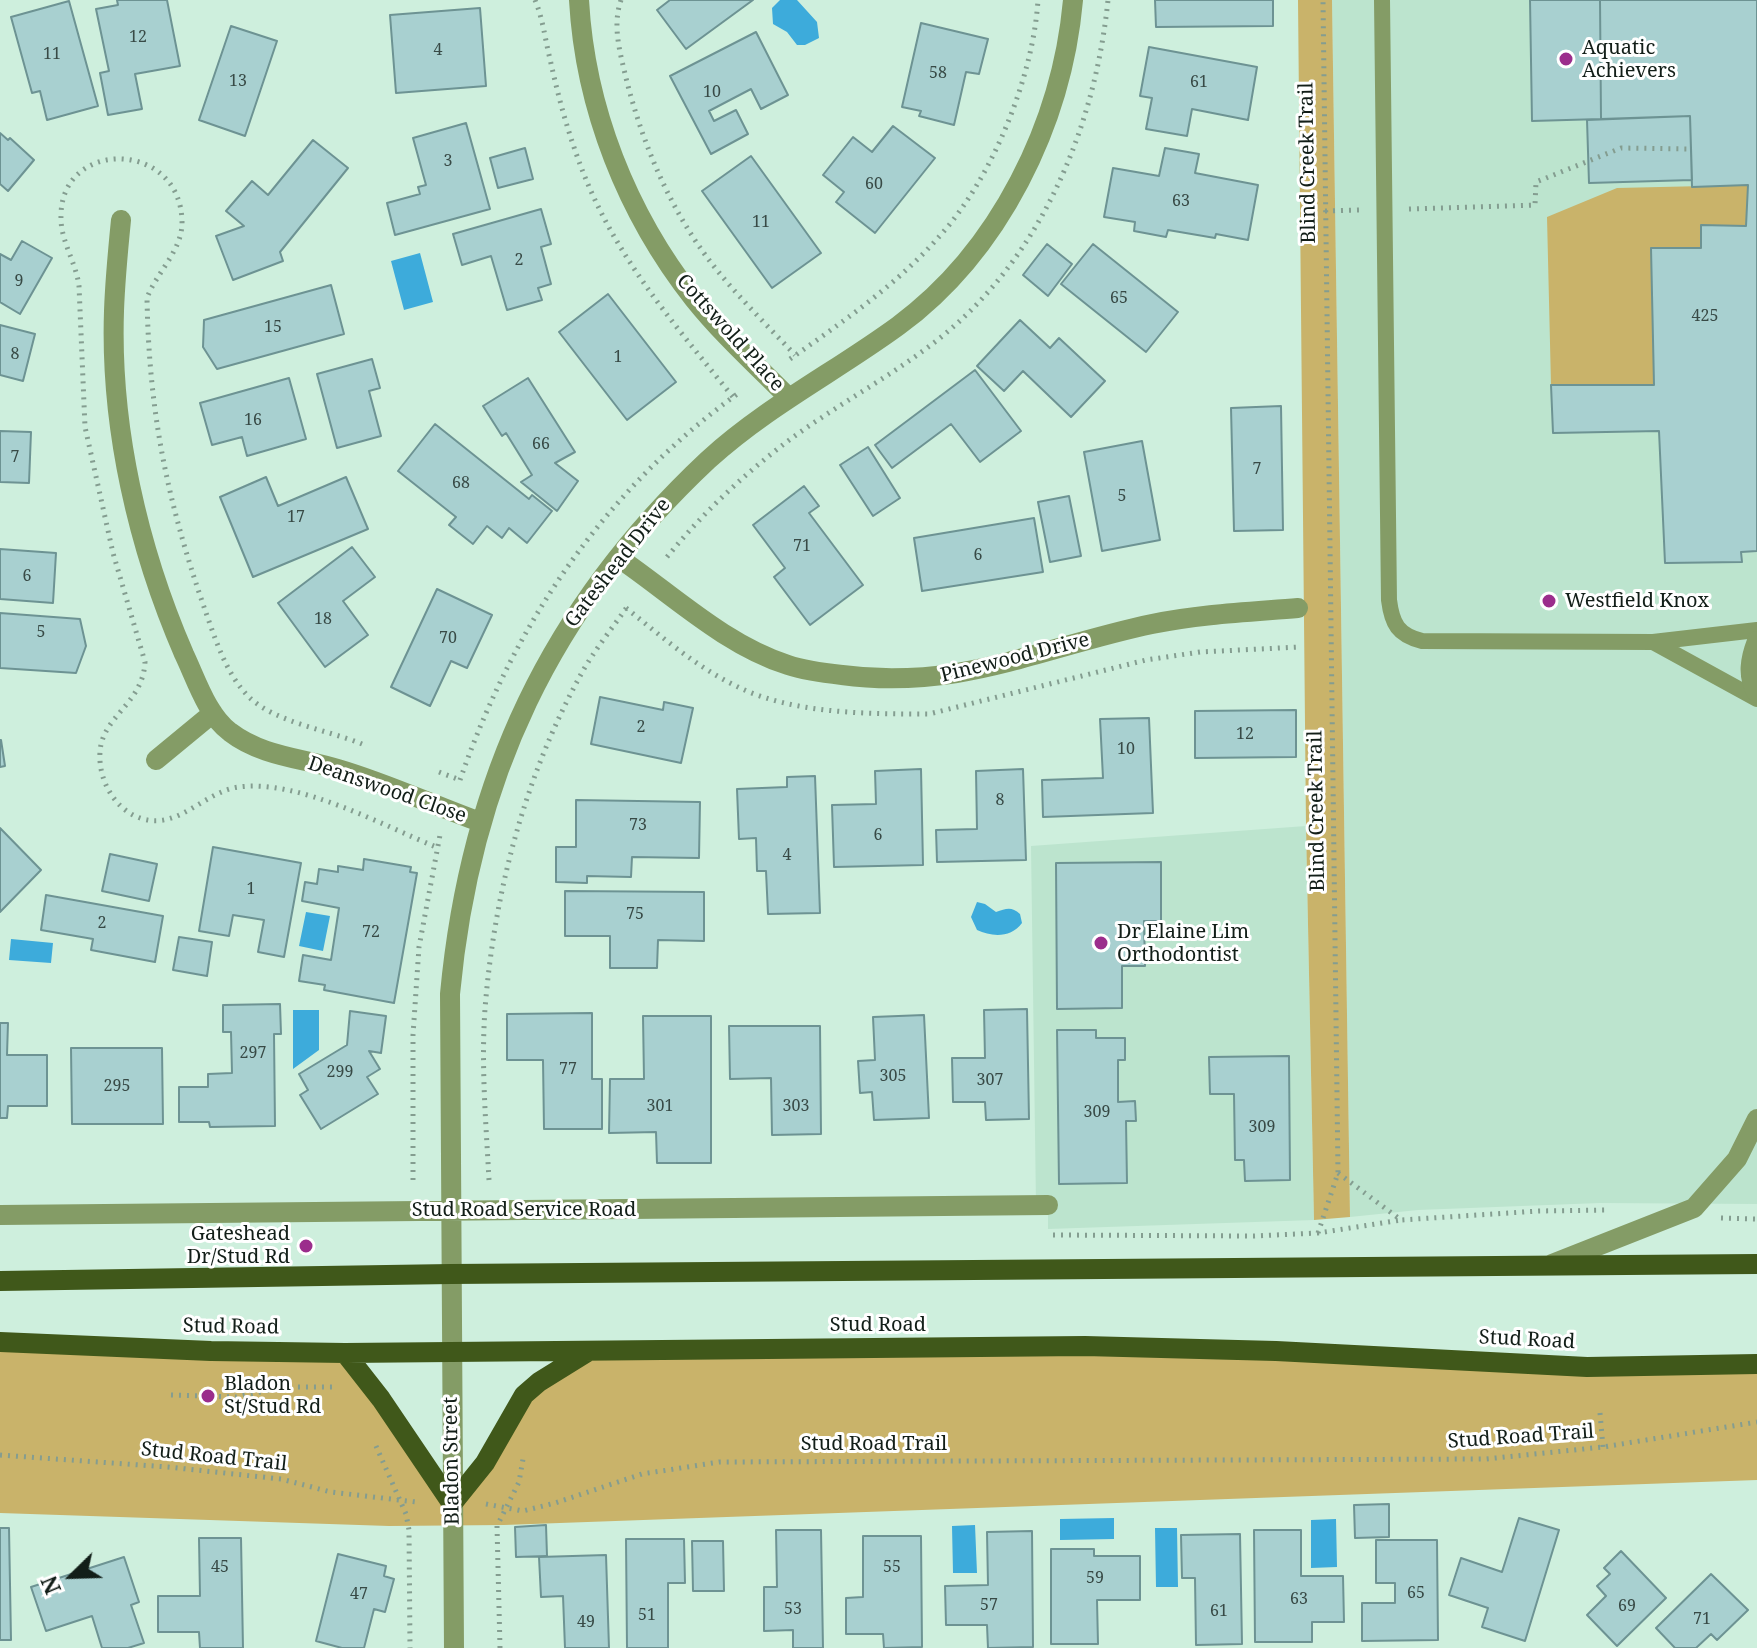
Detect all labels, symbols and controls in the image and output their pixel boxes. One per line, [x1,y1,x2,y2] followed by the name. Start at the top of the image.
[129,27,147,47] house number: 12
[1582,36,1676,83] place label: Aquatic Achievers
[434,40,442,60] house number: 4
[43,44,61,64] house number: 11
[1557,50,1575,68] marker: Aquatic Achievers
[929,63,947,83] house number: 58
[229,71,247,91] house number: 13
[1190,72,1208,92] house number: 61
[703,82,721,102] house number: 10
[1295,82,1321,244] street label: Blind Creek Trail
[444,151,452,171] house number: 3
[865,174,883,194] house number: 60
[1172,191,1190,211] house number: 63
[752,212,770,232] house number: 11
[515,250,523,270] house number: 2
[671,269,789,397] street label: Cottswold Place
[15,271,23,291] house number: 9
[1110,288,1128,308] house number: 65
[1692,306,1718,326] house number: 425
[264,317,282,337] house number: 15
[11,344,19,364] house number: 8
[614,347,622,367] house number: 1
[244,410,262,430] house number: 16
[532,434,550,454] house number: 66
[11,447,19,467] house number: 7
[1253,459,1261,479] house number: 7
[452,473,470,493] house number: 68
[1118,486,1126,506] house number: 5
[560,494,676,632] street label: Gateshead Drive
[287,507,305,527] house number: 17
[793,536,811,556] house number: 71
[974,545,982,565] house number: 6
[23,566,31,586] house number: 6
[1565,589,1709,613] place label: Westfield Knox
[1540,592,1558,610] marker: Westfield Knox
[314,609,332,629] house number: 18
[37,622,45,642] house number: 5
[439,628,457,648] house number: 70
[938,628,1092,688] street label: Pinewood Drive
[637,717,645,737] house number: 2
[1236,724,1254,744] house number: 12
[1304,730,1330,892] street label: Blind Creek Trail
[1117,739,1135,759] house number: 10
[305,752,469,828] street label: Deanswood Close
[996,790,1004,810] house number: 8
[629,815,647,835] house number: 73
[874,825,882,845] house number: 6
[783,845,791,865] house number: 4
[247,879,255,899] house number: 1
[626,904,644,924] house number: 75
[98,913,106,933] house number: 2
[1117,920,1249,967] place label: Dr Elaine Lim Orthodontist
[362,922,380,942] house number: 72
[1092,934,1110,952] marker: Dr Elaine Lim Orthodontist
[240,1043,266,1063] house number: 297
[559,1059,577,1079] house number: 77
[327,1062,353,1082] house number: 299
[880,1066,906,1086] house number: 305
[977,1070,1003,1090] house number: 307
[104,1076,130,1096] house number: 295
[647,1096,673,1116] house number: 301
[783,1096,809,1116] house number: 303
[1084,1102,1110,1122] house number: 309
[1249,1117,1275,1137] house number: 309
[412,1198,636,1222] street label: Stud Road Service Road
[187,1222,290,1269] place label: Gateshead Dr/Stud Rd
[297,1237,315,1255] marker: Gateshead Dr/Stud Rd
[830,1313,926,1337] street label: Stud Road
[183,1314,279,1340] street label: Stud Road
[1478,1325,1576,1355] street label: Stud Road
[224,1372,321,1419] place label: Bladon St/Stud Rd
[199,1387,217,1405] marker: Bladon St/Stud Rd
[439,1397,465,1525] street label: Bladon Street
[1447,1420,1595,1454] street label: Stud Road Trail
[801,1432,947,1456] street label: Stud Road Trail
[140,1437,288,1477] street label: Stud Road Trail
[32,1536,112,1616] north arrow
[211,1557,229,1577] house number: 45
[883,1557,901,1577] house number: 55
[1086,1568,1104,1588] house number: 59
[33,1572,67,1599] text: N
[1407,1583,1425,1603] house number: 65
[350,1584,368,1604] house number: 47
[1290,1589,1308,1609] house number: 63
[980,1595,998,1615] house number: 57
[1618,1596,1636,1616] house number: 69
[784,1599,802,1619] house number: 53
[1210,1601,1228,1621] house number: 61
[638,1605,656,1625] house number: 51
[1693,1609,1711,1629] house number: 71
[577,1612,595,1632] house number: 49

